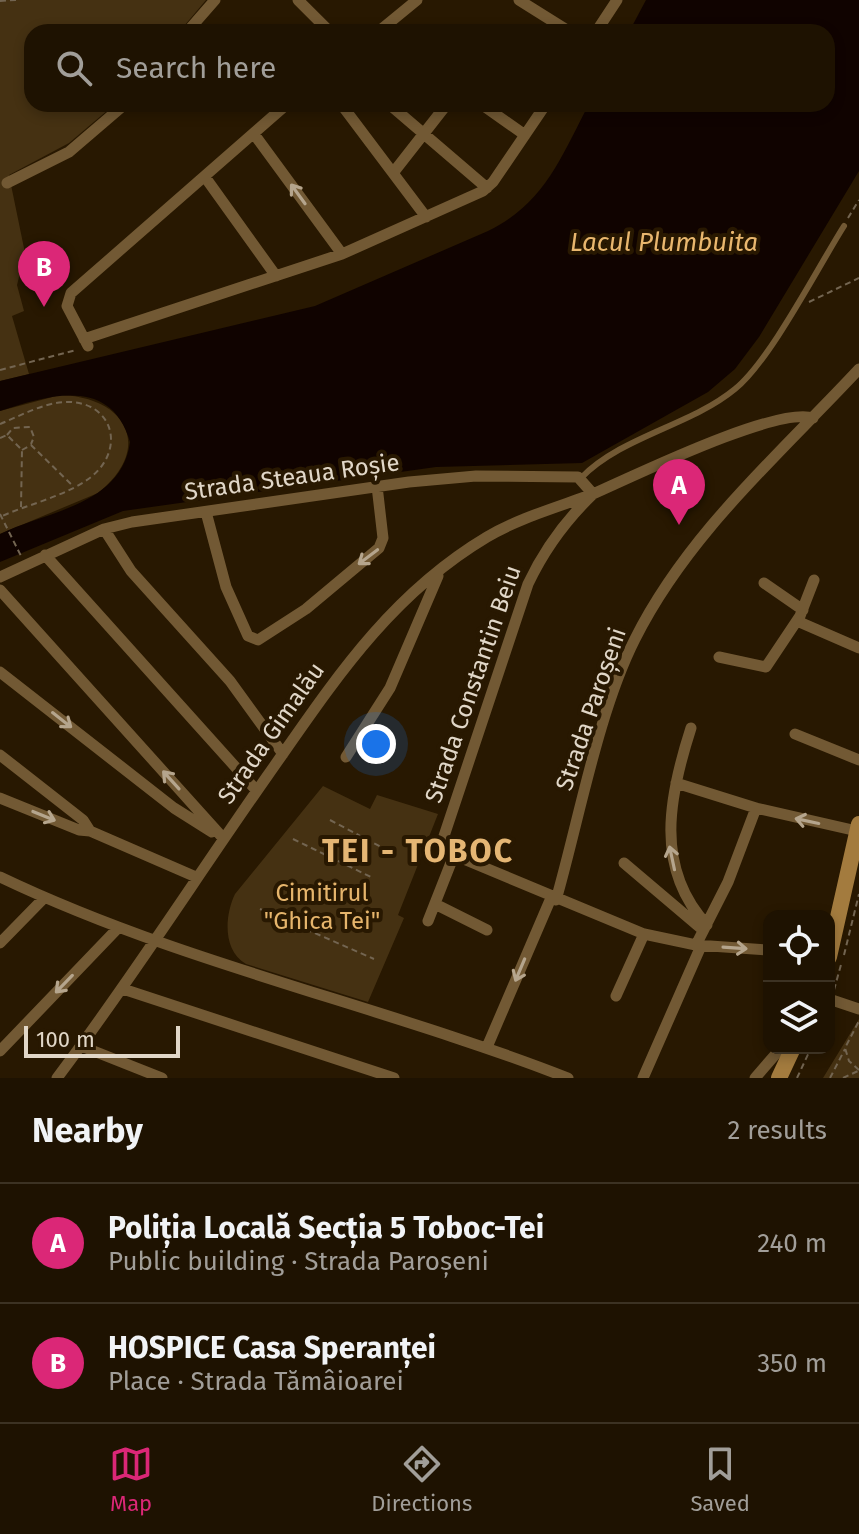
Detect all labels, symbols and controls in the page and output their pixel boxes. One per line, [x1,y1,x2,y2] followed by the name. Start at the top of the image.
[24,24,835,112] search box
[52,46,96,90] icon: search
[116,50,276,86] text: Search here
[290,183,306,205] one-way arrow
[570,227,758,258] water label: Lacul Plumbuita
[18,241,70,307] pin: B
[183,448,401,507] street label: Strada Steaua Roșie
[653,459,705,525] pin: A
[358,548,379,565] one-way arrow
[419,562,527,806] street label: Strada Constantin Beiu
[550,624,633,794] street label: Strada Paroșeni
[212,657,330,809] street label: Strada Gimalău
[51,712,72,729] one-way arrow
[356,724,396,764] your location
[163,771,181,791] one-way arrow
[31,810,56,825] one-way arrow
[794,813,820,828] one-way arrow
[322,832,514,870] district label: TEI - TOBOC
[664,846,679,872] one-way arrow
[264,879,380,935] park label: Cimitirul "Ghica Tei"
[763,910,835,1054] map controls
[763,910,835,982] button: locate
[721,941,748,956] one-way arrow
[512,957,527,982] one-way arrow
[55,974,74,993] one-way arrow
[763,982,835,1054] button: layers
[24,1022,180,1058] scale bar
[36,1026,95,1053] text: 100 m
[32,1110,143,1151] text: Nearby
[727,1115,827,1146] text: 2 results
[108,1210,544,1246] text: Poliția Locală Secția 5 Toboc-Tei
[50,1228,66,1259] text: A
[757,1228,827,1259] text: 240 m
[108,1246,489,1277] text: Public building · Strada Paroșeni
[108,1330,436,1366] text: HOSPICE Casa Speranței
[50,1348,66,1379] text: B
[757,1348,827,1379] text: 350 m
[108,1366,404,1397] text: Place · Strada Tămâioarei
[109,1442,153,1517] tab: Map
[371,1442,472,1517] tab: Directions
[690,1442,750,1517] tab: Saved

